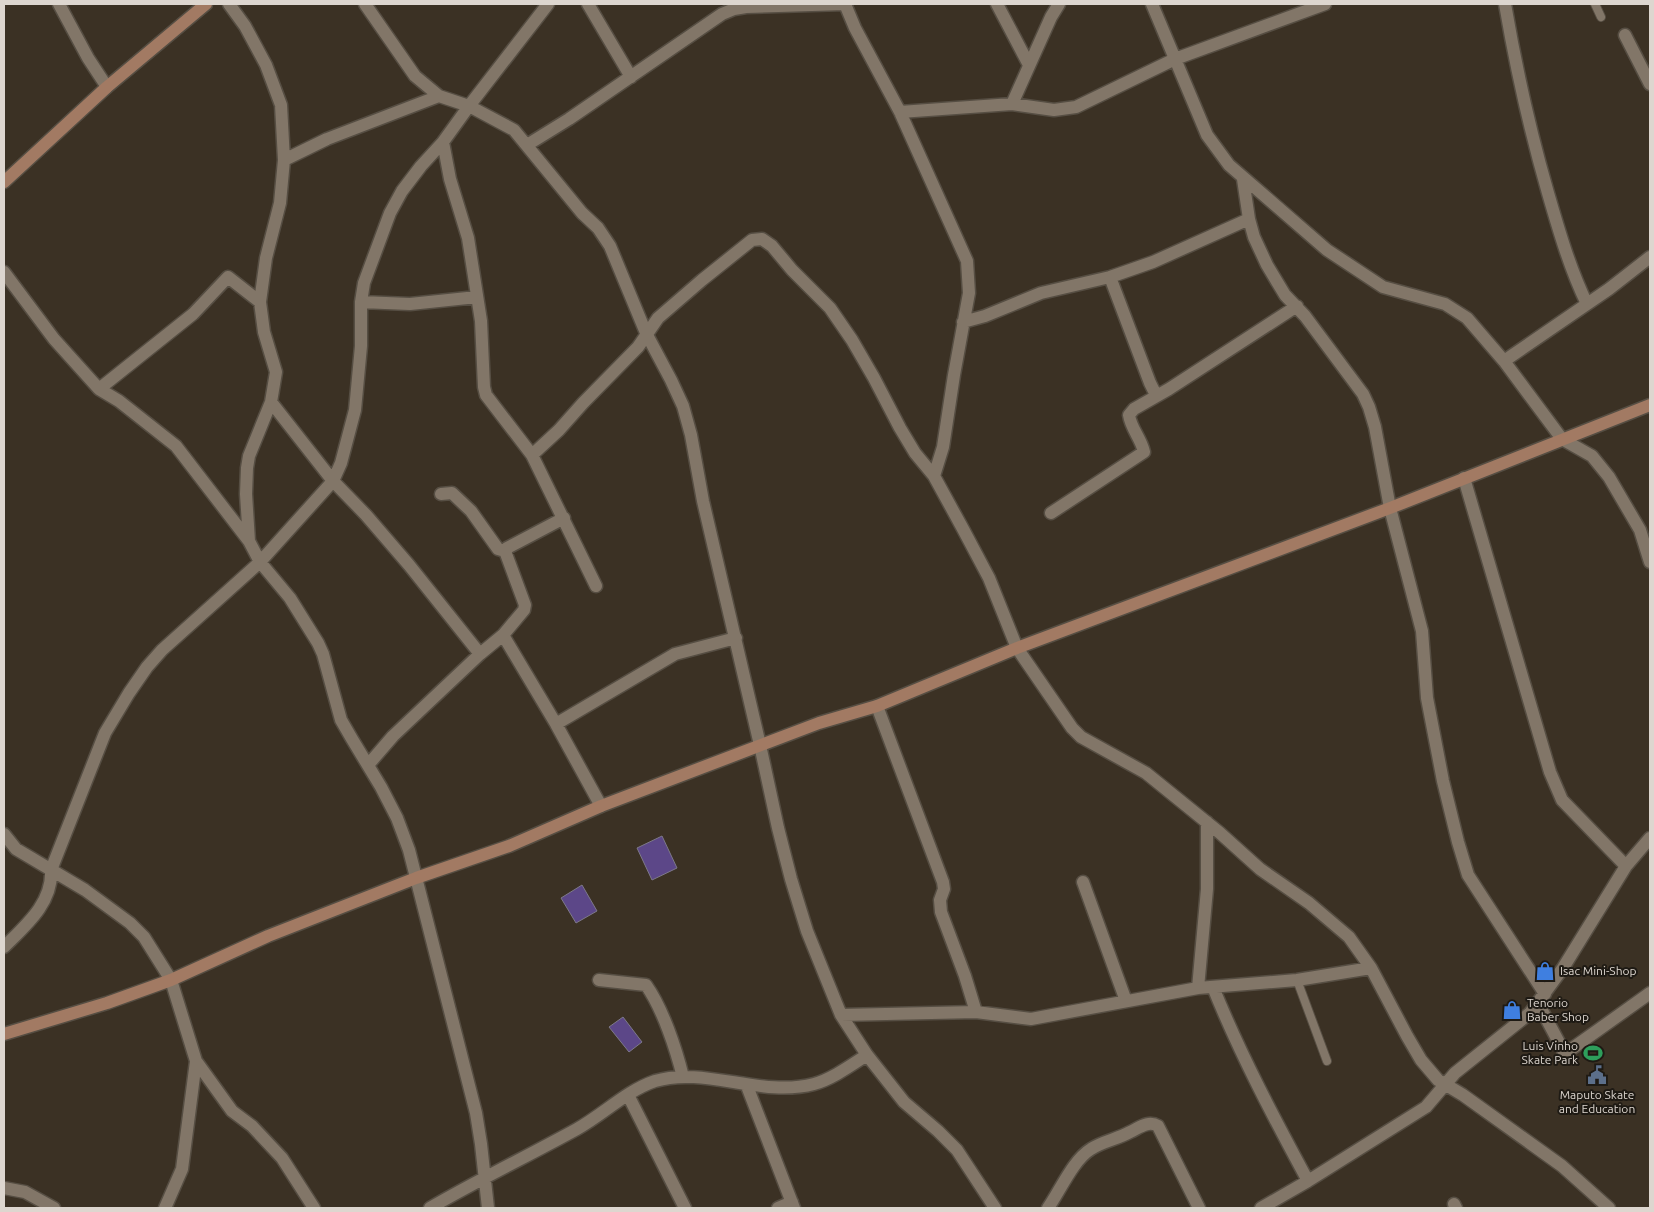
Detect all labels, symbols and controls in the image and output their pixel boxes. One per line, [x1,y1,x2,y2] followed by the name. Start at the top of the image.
[1534,960,1556,982] shop icon: Isac Mini-Shop
[1560,964,1637,977] place label: Isac Mini-Shop
[1527,996,1589,1023] place label: Tenorio Baber Shop
[1501,999,1523,1021] shop icon: Tenorio Baber Shop
[1522,1039,1578,1066] place label: Luis Vinho Skate Park
[1582,1042,1604,1064] sports icon: Luis Vinho Skate Park
[1586,1064,1608,1086] public building icon: Maputo Skate and Education
[1559,1088,1635,1115] place label: Maputo Skate and Education

